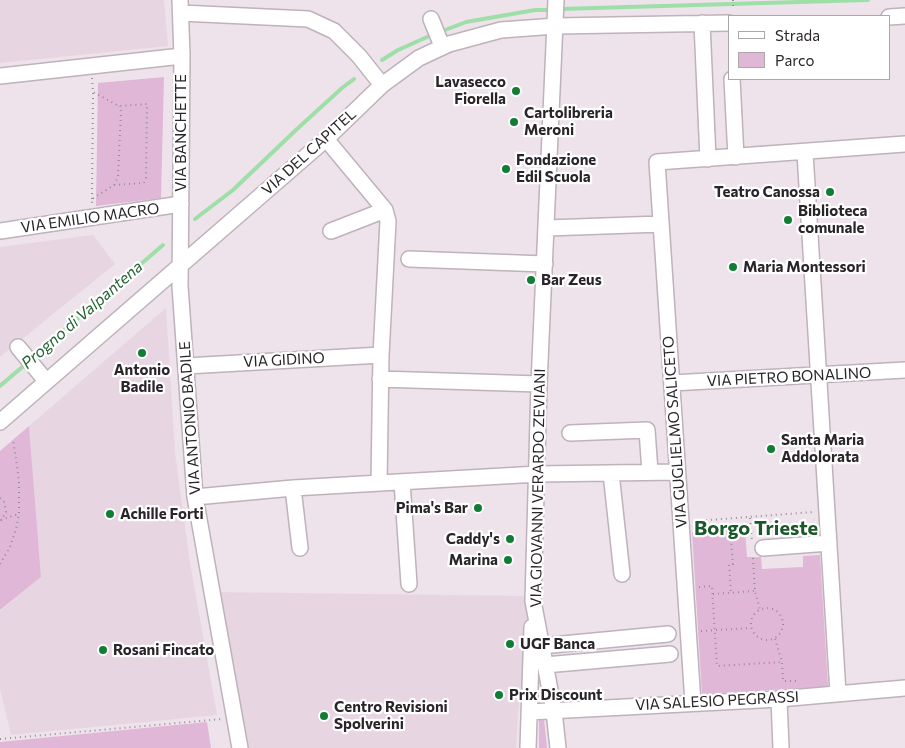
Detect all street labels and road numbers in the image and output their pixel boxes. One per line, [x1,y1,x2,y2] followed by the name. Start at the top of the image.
[172,74,190,192] street label: VIA BANCHETTE
[258,105,360,199] street label: VIA DEL CAPITEL
[20,199,160,237] street label: VIA EMILIO MACRO
[659,335,691,529] street label: VIA GUGLIELMO SALICETO
[176,341,204,495] street label: VIA ANTONIO BADILE
[243,349,325,371] street label: VIA GIDINO
[706,364,872,390] street label: VIA PIETRO BONALINO
[527,368,549,608] street label: VIA GIOVANNI VERARDO ZEVIANI
[635,688,799,714] street label: VIA SALESIO PEGRASSI

